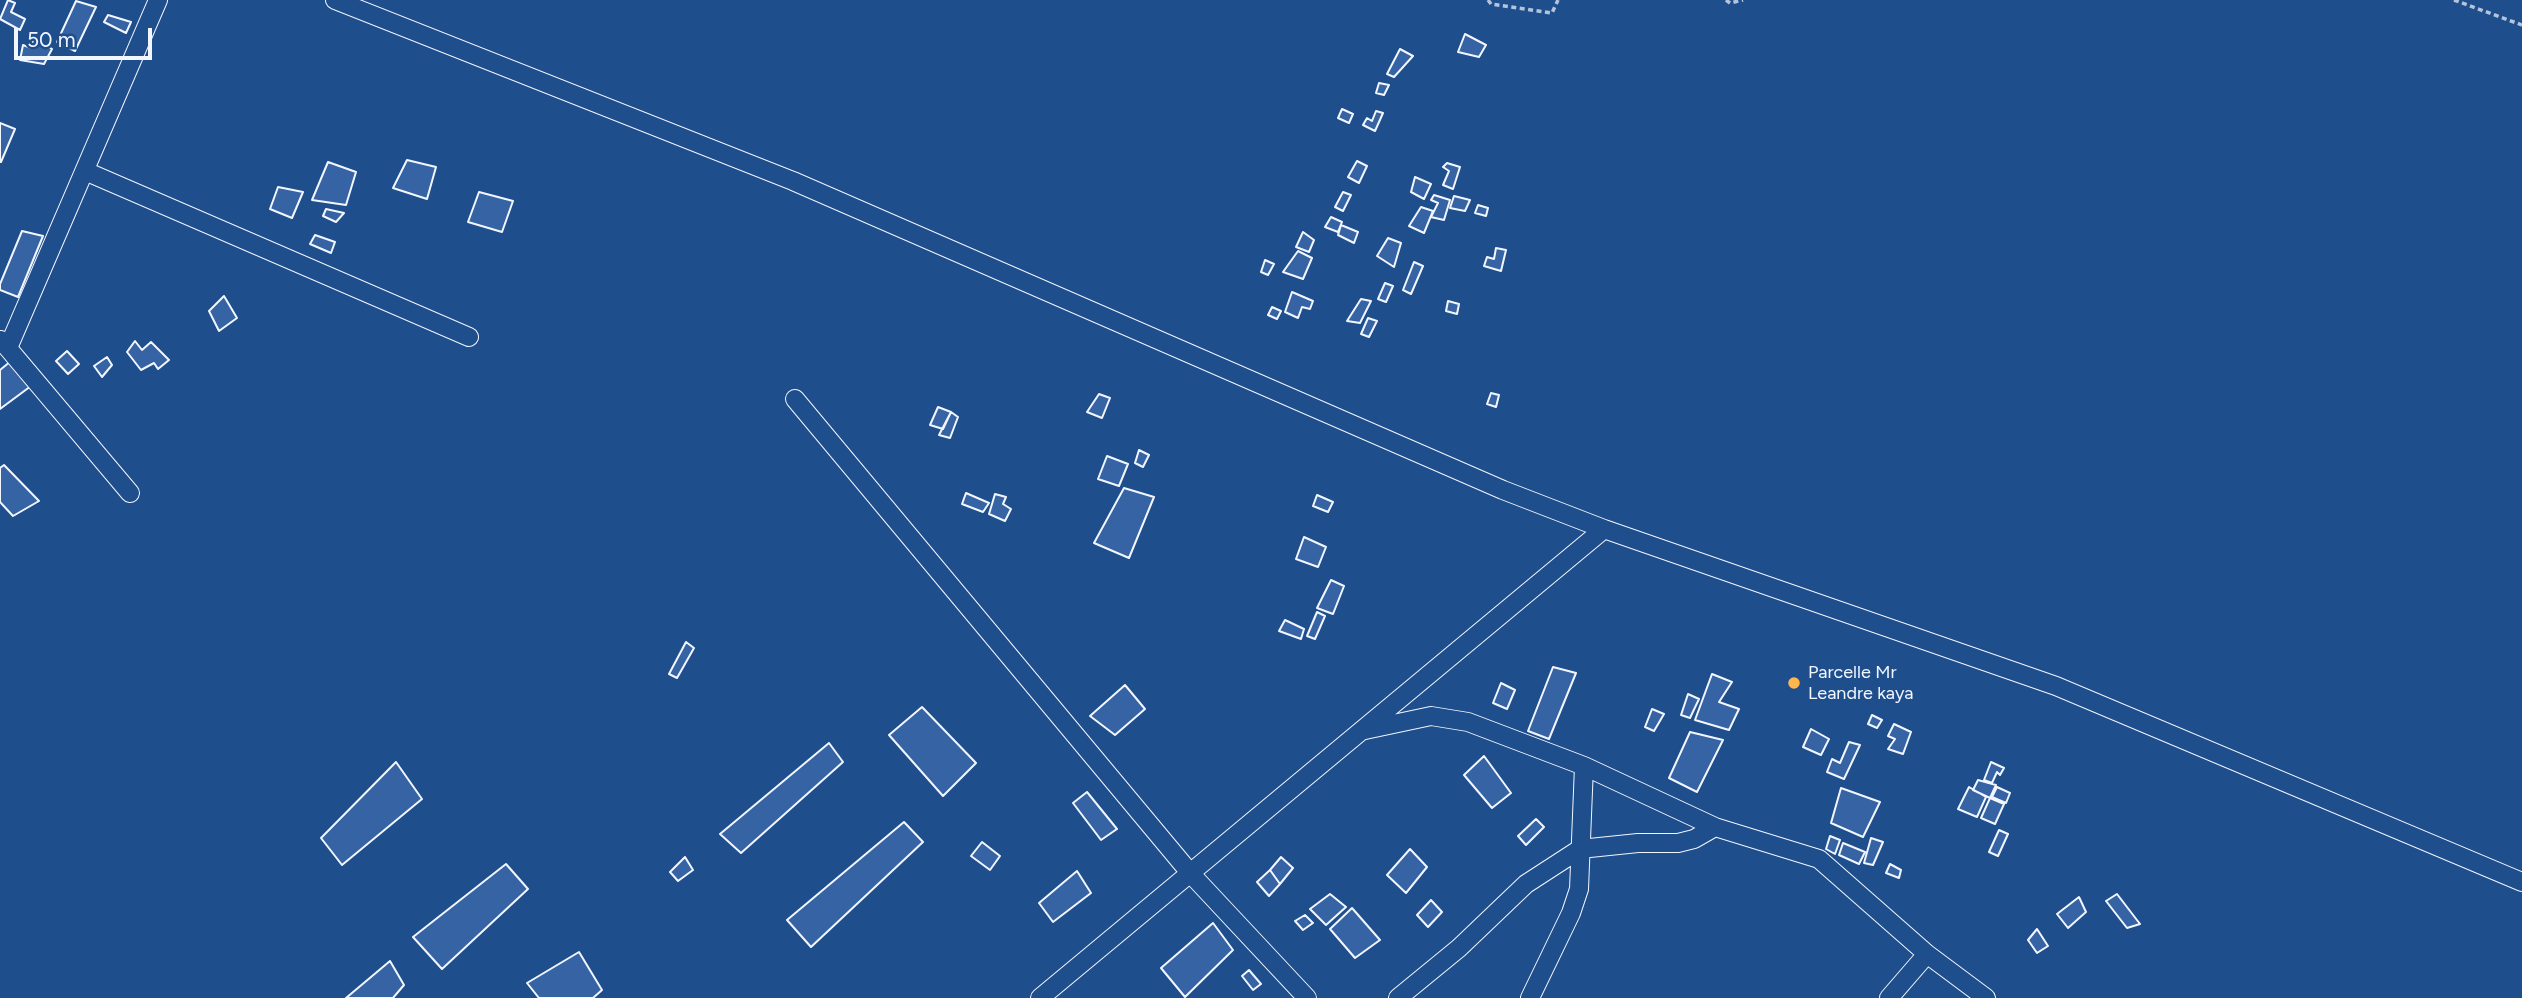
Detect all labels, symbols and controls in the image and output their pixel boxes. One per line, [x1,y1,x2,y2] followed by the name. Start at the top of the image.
[18,14,156,58] scale bar
[27,27,76,52] text: 50 m
[1808,662,1913,704] place label: Parcelle Mr Leandre kaya
[1786,675,1802,691] marker: Parcelle Mr Leandre kaya

